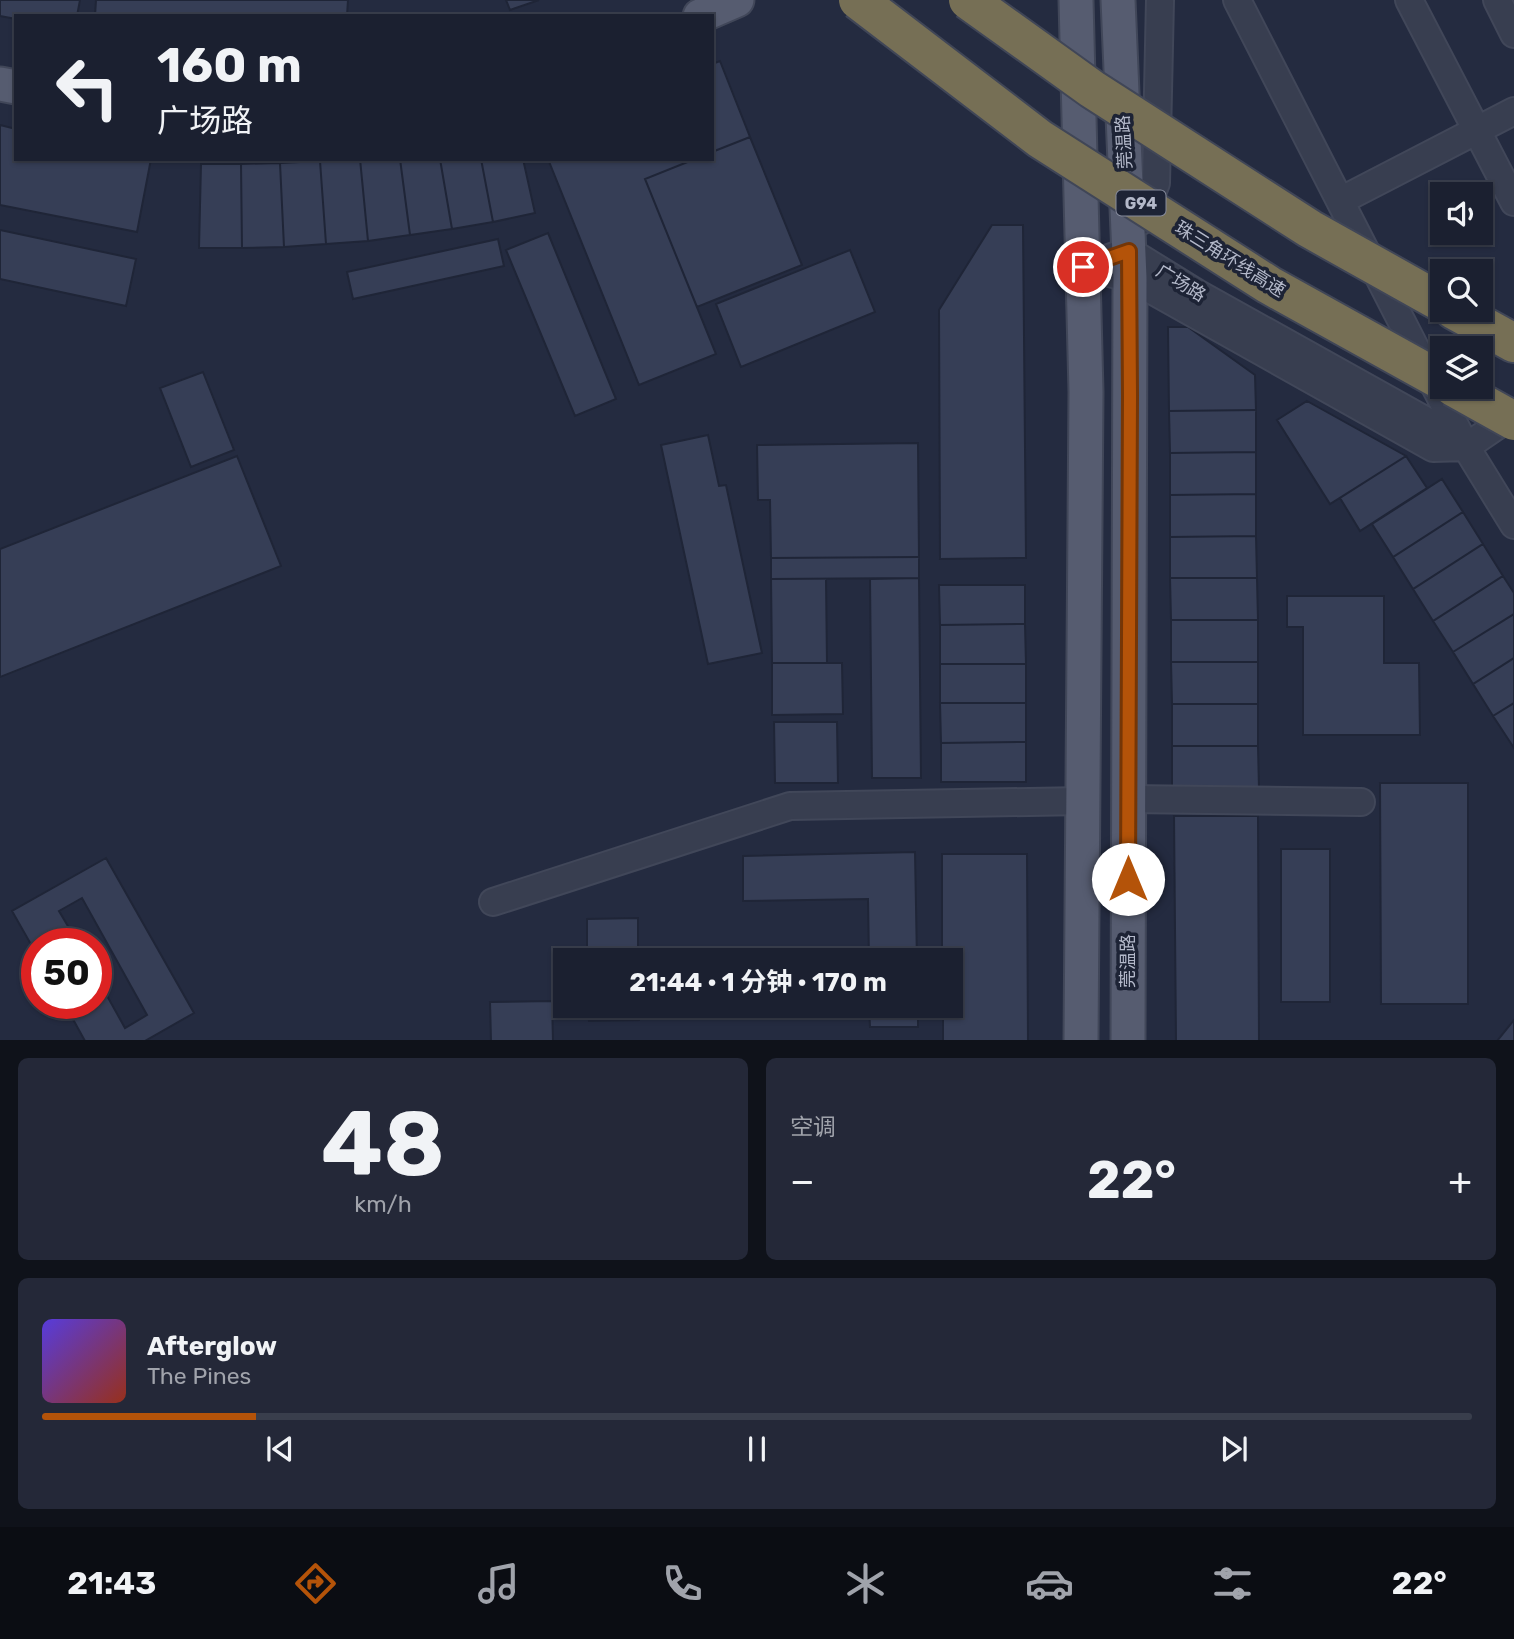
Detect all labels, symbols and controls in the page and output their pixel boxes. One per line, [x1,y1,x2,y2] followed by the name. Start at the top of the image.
[157,36,302,94] text: 160 m
[42,42,133,133] icon: left
[157,102,253,140] text: 广场路
[1112,114,1136,170] street label: 莞温路
[1430,182,1493,399] map controls
[1430,182,1493,245] button: sound
[1116,190,1166,216] road number: G94
[1171,216,1289,302] street label: 珠三角环线高速
[1053,237,1113,297] pin
[1064,248,1102,286] icon: arrive
[1430,259,1493,322] button: search
[1152,260,1210,306] street label: 广场路
[1430,336,1493,399] button: layers
[1091,842,1165,916] position arrow
[21,928,112,1019] speed limit sign: 50
[1117,934,1139,988] street label: 莞温路
[629,967,887,998] text: 21:44 · 1 分钟 · 170 m
[321,1090,445,1198] text: 48
[790,1113,836,1141] text: 空调
[1087,1149,1176,1211] text: 22°
[790,1158,815,1204] text: −
[1448,1158,1472,1204] text: +
[354,1190,412,1218] text: km/h
[147,1331,277,1362] text: Afterglow
[147,1362,251,1390] text: The Pines
[261,1430,299,1468] icon: previous
[738,1430,776,1468] icon: pause
[1215,1430,1253,1468] icon: next
[291,1559,340,1608] icon: directions
[474,1559,523,1608] icon: music
[658,1559,707,1608] icon: phone
[841,1559,890,1608] icon: climate
[1025,1559,1074,1608] icon: car
[1208,1559,1257,1608] icon: filters
[67,1564,156,1602] text: 21:43
[1392,1564,1447,1602] text: 22°

